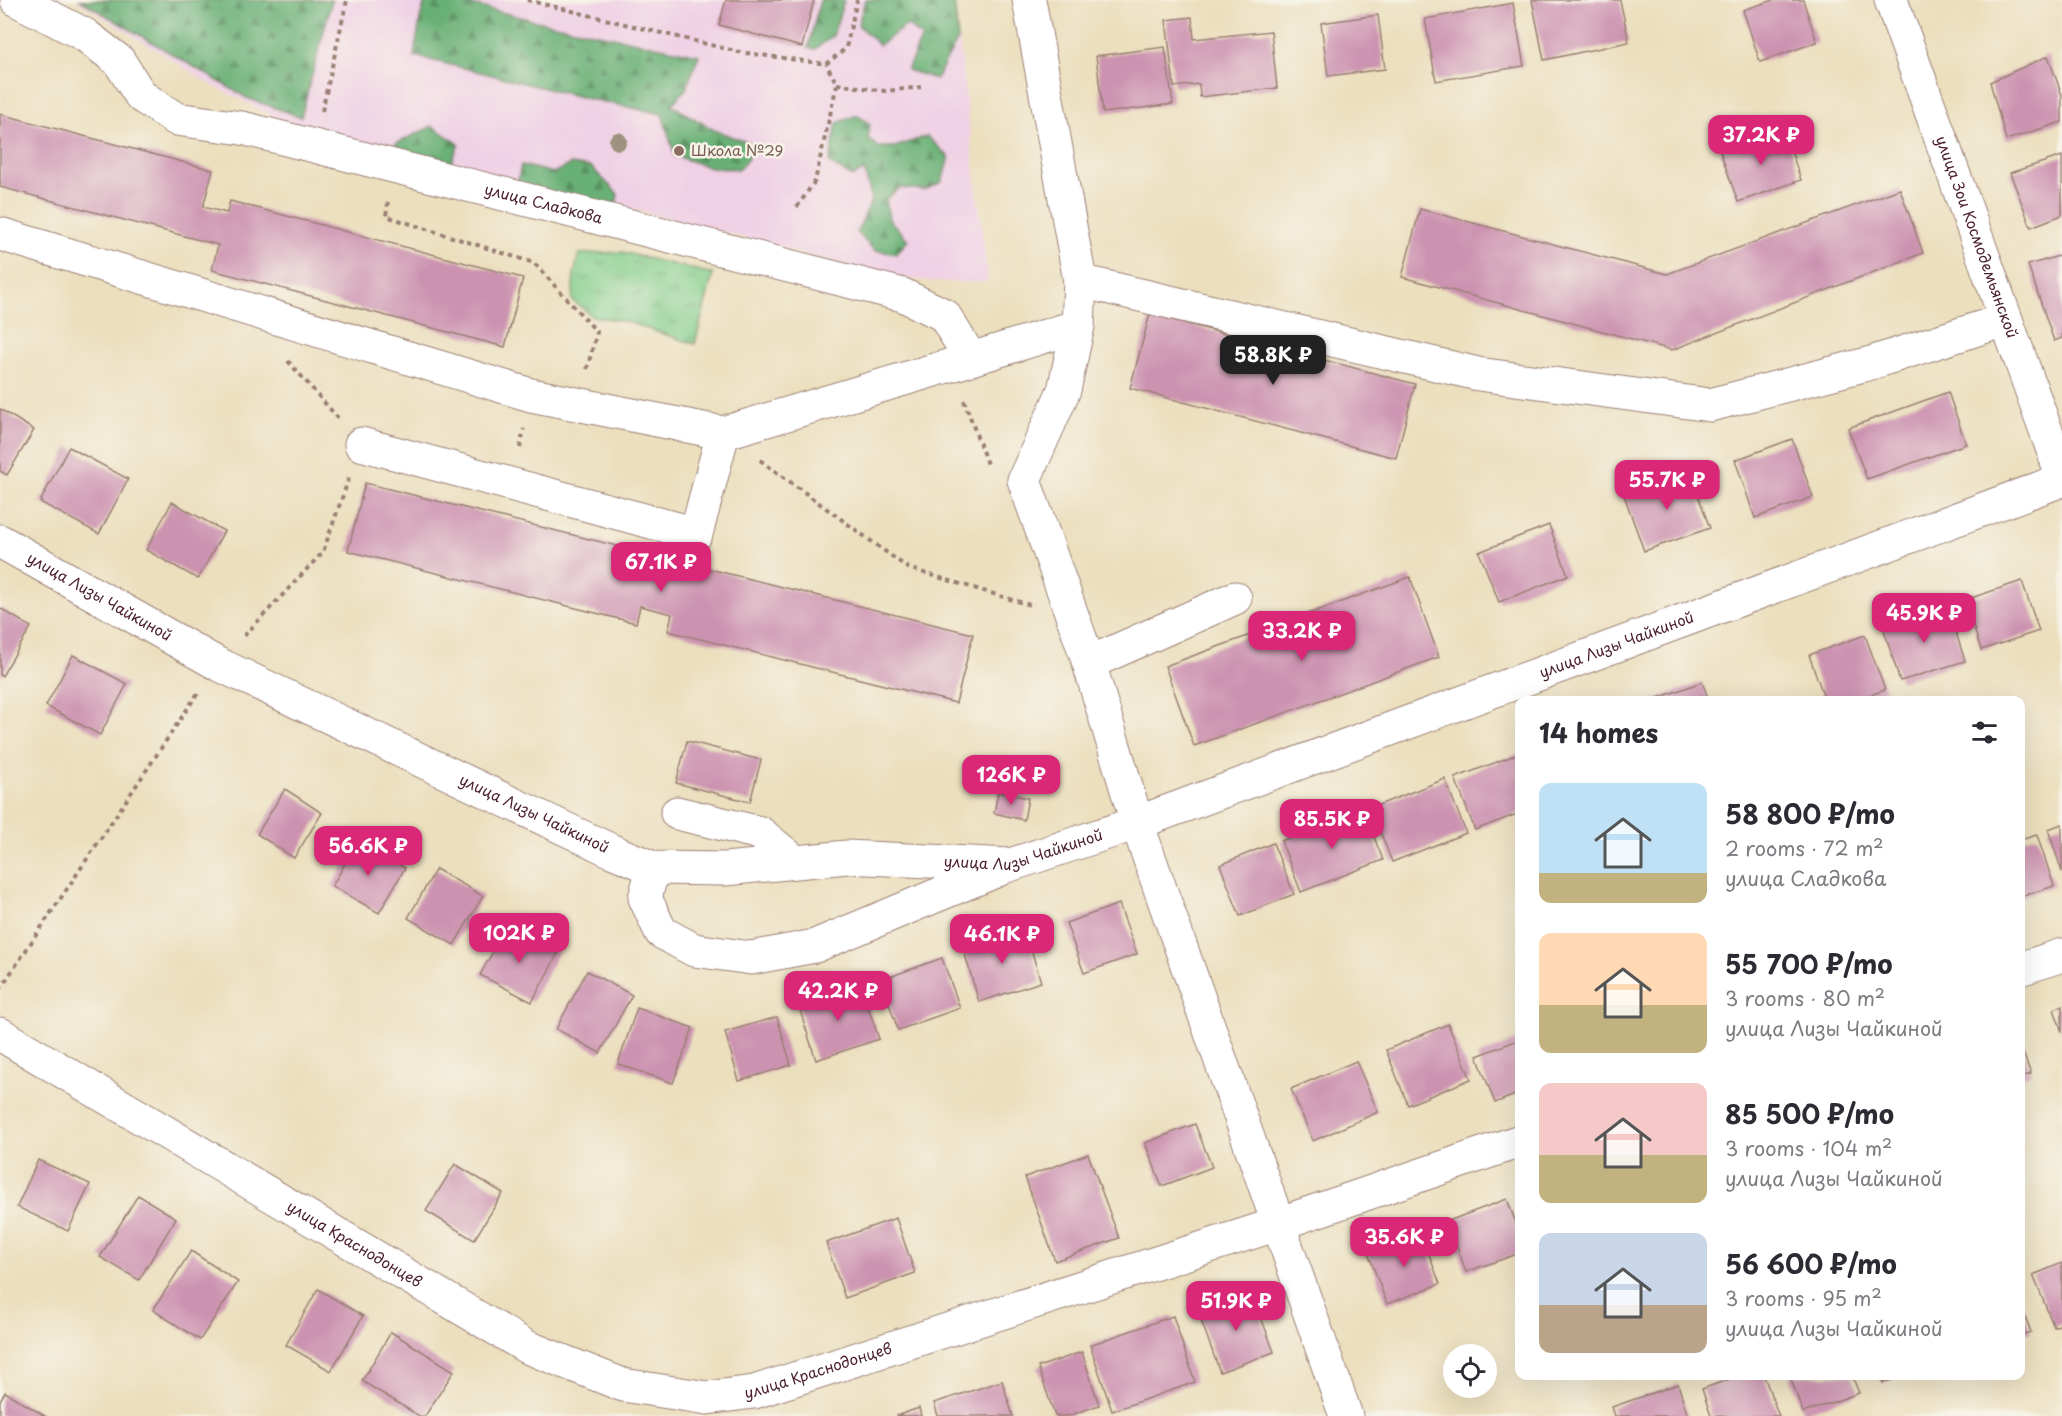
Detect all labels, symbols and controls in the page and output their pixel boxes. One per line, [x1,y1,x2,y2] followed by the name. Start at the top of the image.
[1706,115,1816,166] pin: 37.2K ₽
[1722,119,1800,149] text: 37.2K ₽
[1931,132,2025,341] street label: улица Зои Космодемьянской
[691,138,783,161] place label: Школа №29
[672,144,686,158] marker: Школа №29
[482,177,606,229] street label: улица Сладкова
[1218,335,1328,386] pin: 58.8K ₽
[1234,339,1312,369] text: 58.8K ₽
[1612,460,1722,511] pin: 55.7K ₽
[1629,464,1705,494] text: 55.7K ₽
[606,542,716,593] pin: 67.1K ₽
[23,546,177,646] street label: улица Лизы Чайкиной
[625,546,697,576] text: 67.1K ₽
[1869,593,1979,644] pin: 45.9K ₽
[1886,597,1962,627] text: 45.9K ₽
[1536,605,1697,683] street label: улица Лизы Чайкиной
[1247,611,1357,662] pin: 33.2K ₽
[1262,615,1342,645] text: 33.2K ₽
[1539,713,1658,752] text: 14 homes
[1968,716,2001,749] icon: filters
[962,755,1060,806] pin: 126K ₽
[976,759,1046,789] text: 126K ₽
[456,767,613,858] street label: улица Лизы Чайкиной
[1725,794,1895,833] text: 58 800 ₽/mo
[1277,799,1387,850] pin: 85.5K ₽
[1294,803,1370,833] text: 85.5K ₽
[1587,807,1659,879] icon: home
[943,822,1105,875] street label: улица Лизы Чайкиной
[313,826,423,877] pin: 56.6K ₽
[328,830,408,860] text: 56.6K ₽
[1725,833,1884,863] text: 2 rooms · 72 m²
[1725,863,1886,893] text: улица Сладкова
[470,913,568,964] pin: 102K ₽
[947,914,1057,965] pin: 46.1K ₽
[483,917,555,947] text: 102K ₽
[964,918,1040,948] text: 46.1K ₽
[1725,944,1893,983] text: 55 700 ₽/mo
[1587,957,1659,1029] icon: home
[783,971,893,1022] pin: 42.2K ₽
[798,975,878,1005] text: 42.2K ₽
[1725,983,1885,1013] text: 3 rooms · 80 m²
[1725,1013,1943,1043] text: улица Лизы Чайкиной
[1725,1094,1894,1133] text: 85 500 ₽/mo
[1587,1107,1659,1179] icon: home
[1725,1133,1892,1163] text: 3 rooms · 104 m²
[1725,1163,1943,1193] text: улица Лизы Чайкиной
[283,1194,427,1292] street label: улица Краснодонцев
[1349,1217,1459,1268] pin: 35.6K ₽
[1364,1221,1444,1251] text: 35.6K ₽
[1725,1244,1897,1283] text: 56 600 ₽/mo
[1587,1257,1659,1329] icon: home
[1181,1281,1291,1332] pin: 51.9K ₽
[1725,1283,1882,1313] text: 3 rooms · 95 m²
[1200,1285,1272,1315] text: 51.9K ₽
[1725,1313,1943,1343] text: улица Лизы Чайкиной
[743,1335,895,1403] street label: улица Краснодонцев
[1443,1344,1497,1398] map controls
[1443,1344,1497,1398] button: locate

